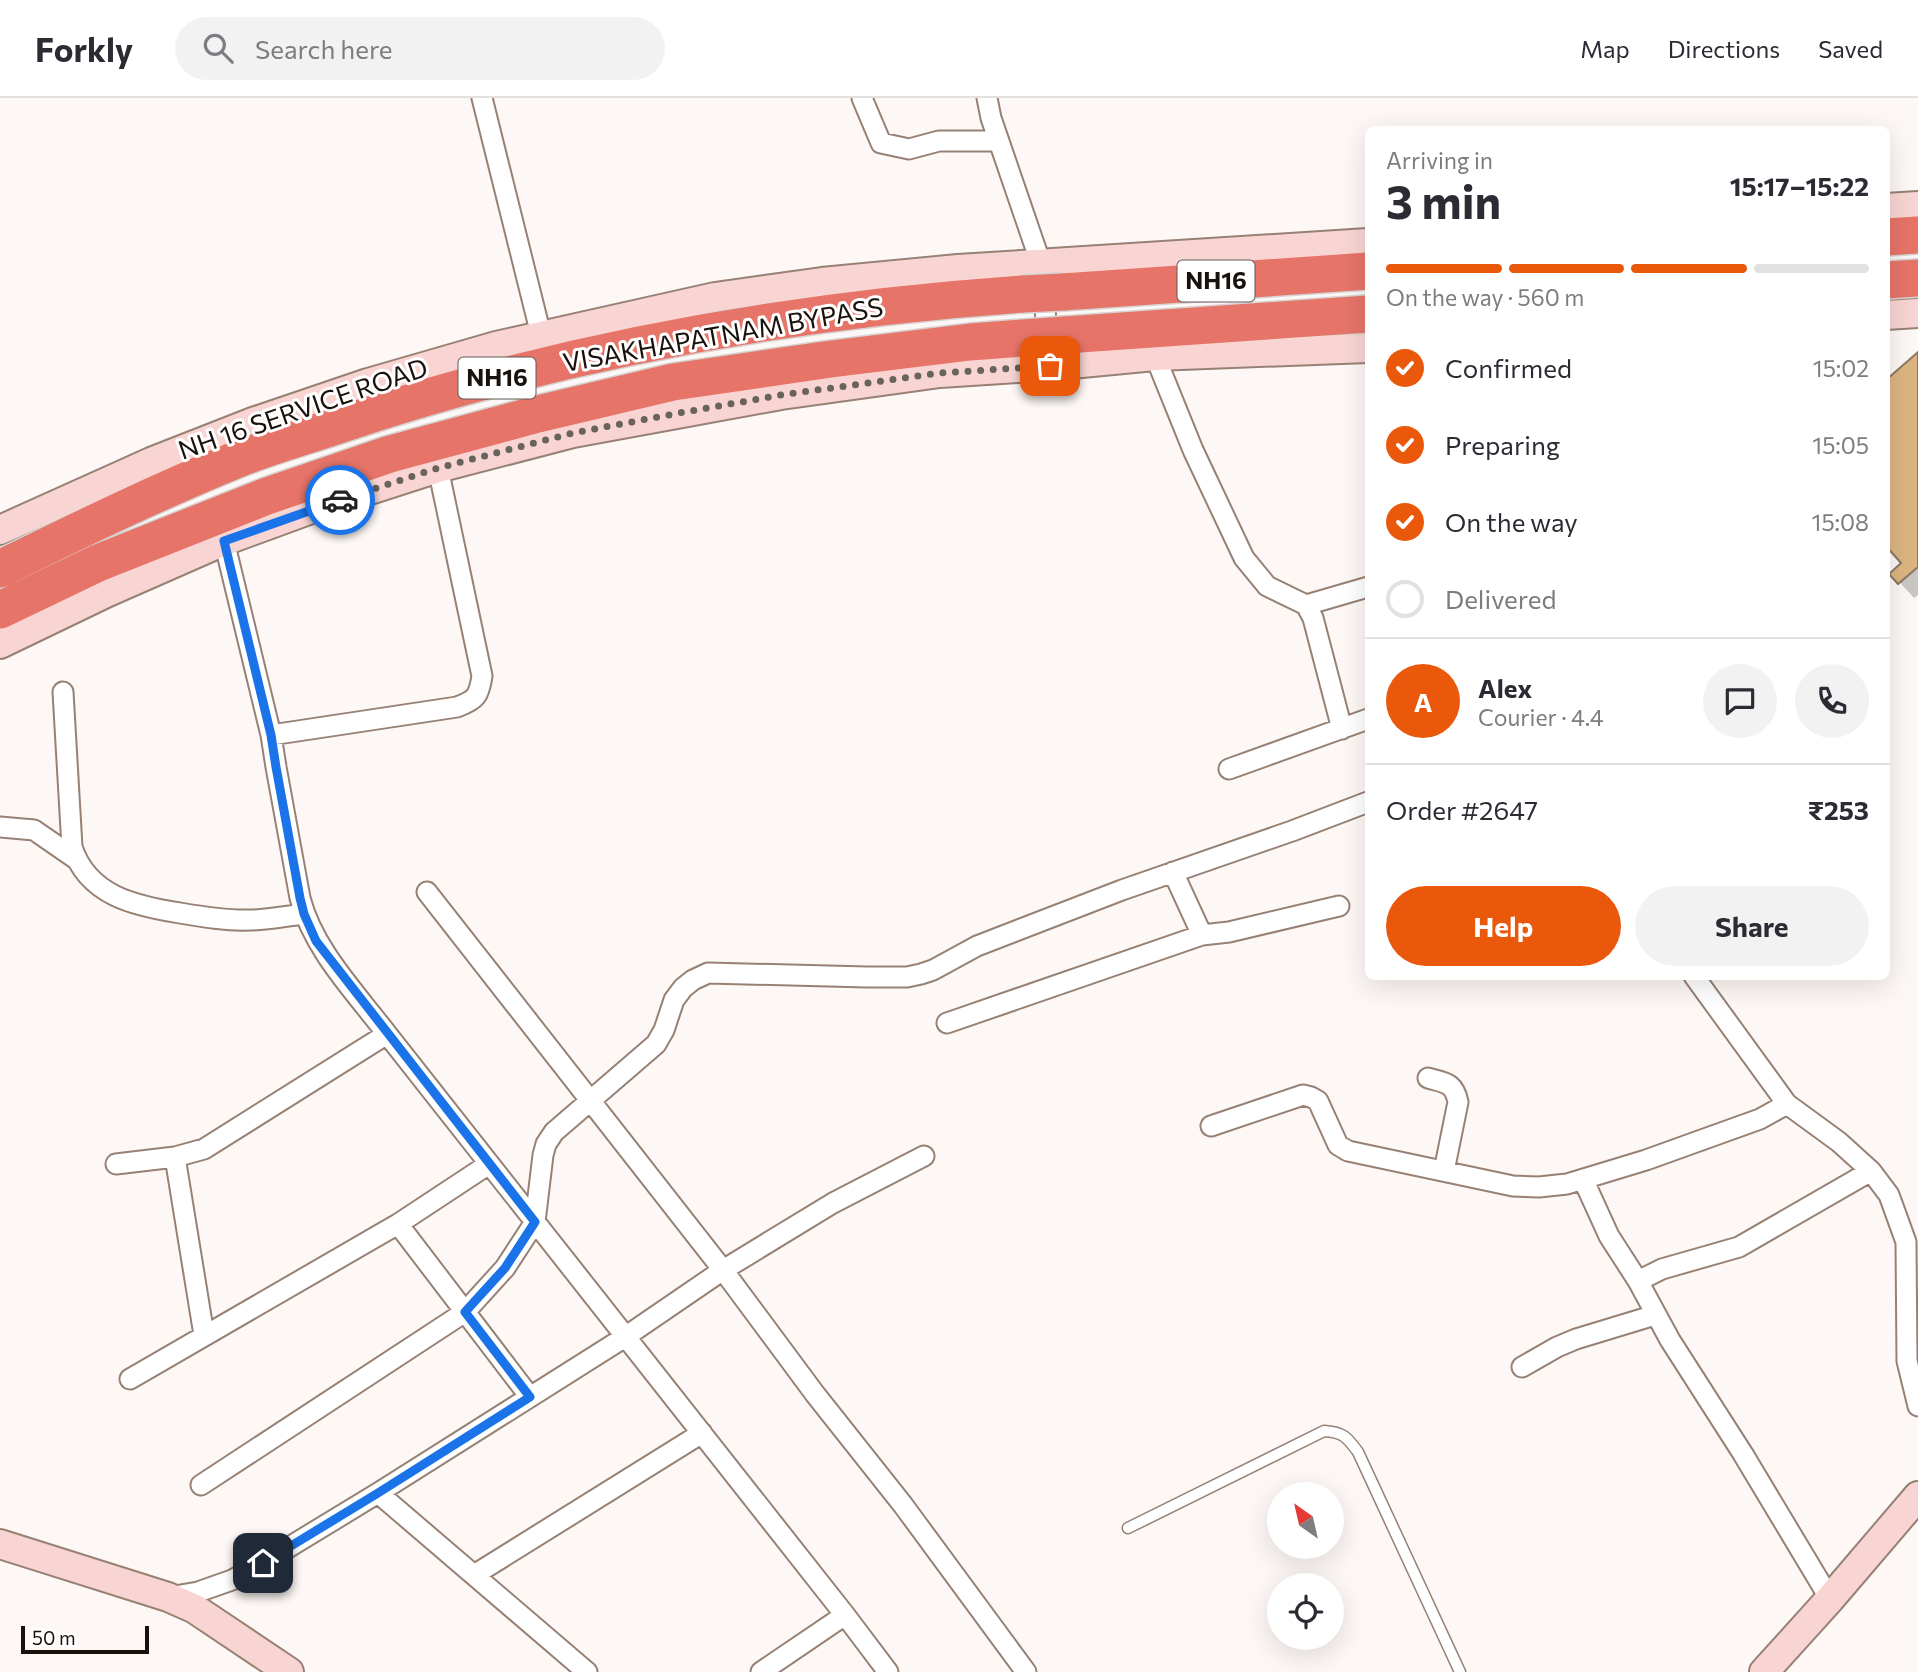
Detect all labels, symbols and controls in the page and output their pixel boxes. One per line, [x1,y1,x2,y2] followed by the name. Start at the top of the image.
[175,17,665,80] search box
[35,28,133,69] text: Forkly
[199,29,237,67] icon: search
[255,33,393,64] text: Search here
[1580,34,1630,63] text: Map
[1668,34,1780,63] text: Directions
[1818,34,1883,63] text: Saved
[1386,146,1493,174] text: Arriving in
[1730,170,1869,201] text: 15:17–15:22
[1386,172,1501,228] text: 3 min
[1178,260,1254,302] road number: NH16
[1386,283,1584,311] text: On the way · 560 m
[560,290,885,377] street label: VISAKHAPATNAM BYPASS
[1020,336,1080,396] pin
[1031,347,1069,385] icon: bag
[1386,349,1424,387] icon: check
[174,350,431,465] street label: NH 16 SERVICE ROAD
[1445,352,1572,383] text: Confirmed
[1813,354,1869,382] text: 15:02
[458,358,536,398] road number: NH16
[1386,426,1424,464] icon: check
[1445,429,1560,460] text: Preparing
[1812,431,1869,459] text: 15:05
[305,465,375,535] courier
[321,481,359,519] icon: car
[1386,503,1424,541] icon: check
[1445,506,1578,537] text: On the way
[1812,508,1869,536] text: 15:08
[1445,583,1556,614] text: Delivered
[1703,664,1777,738] button: chat
[1795,664,1869,738] button: phone
[1478,672,1532,703] text: Alex
[1414,686,1432,717] text: A
[1478,703,1604,731] text: Courier · 4.4
[1386,794,1538,825] text: Order #2647
[1808,794,1869,825] text: ₹253
[1386,886,1621,966] button: Help
[1635,886,1869,966] button: Share
[1267,1482,1344,1559] north arrow
[1267,1482,1344,1650] map controls
[233,1533,293,1593] pin
[244,1544,282,1582] icon: home
[1267,1573,1344,1650] button: locate
[21,1623,149,1655] scale bar
[32,1626,76,1649] text: 50 m

